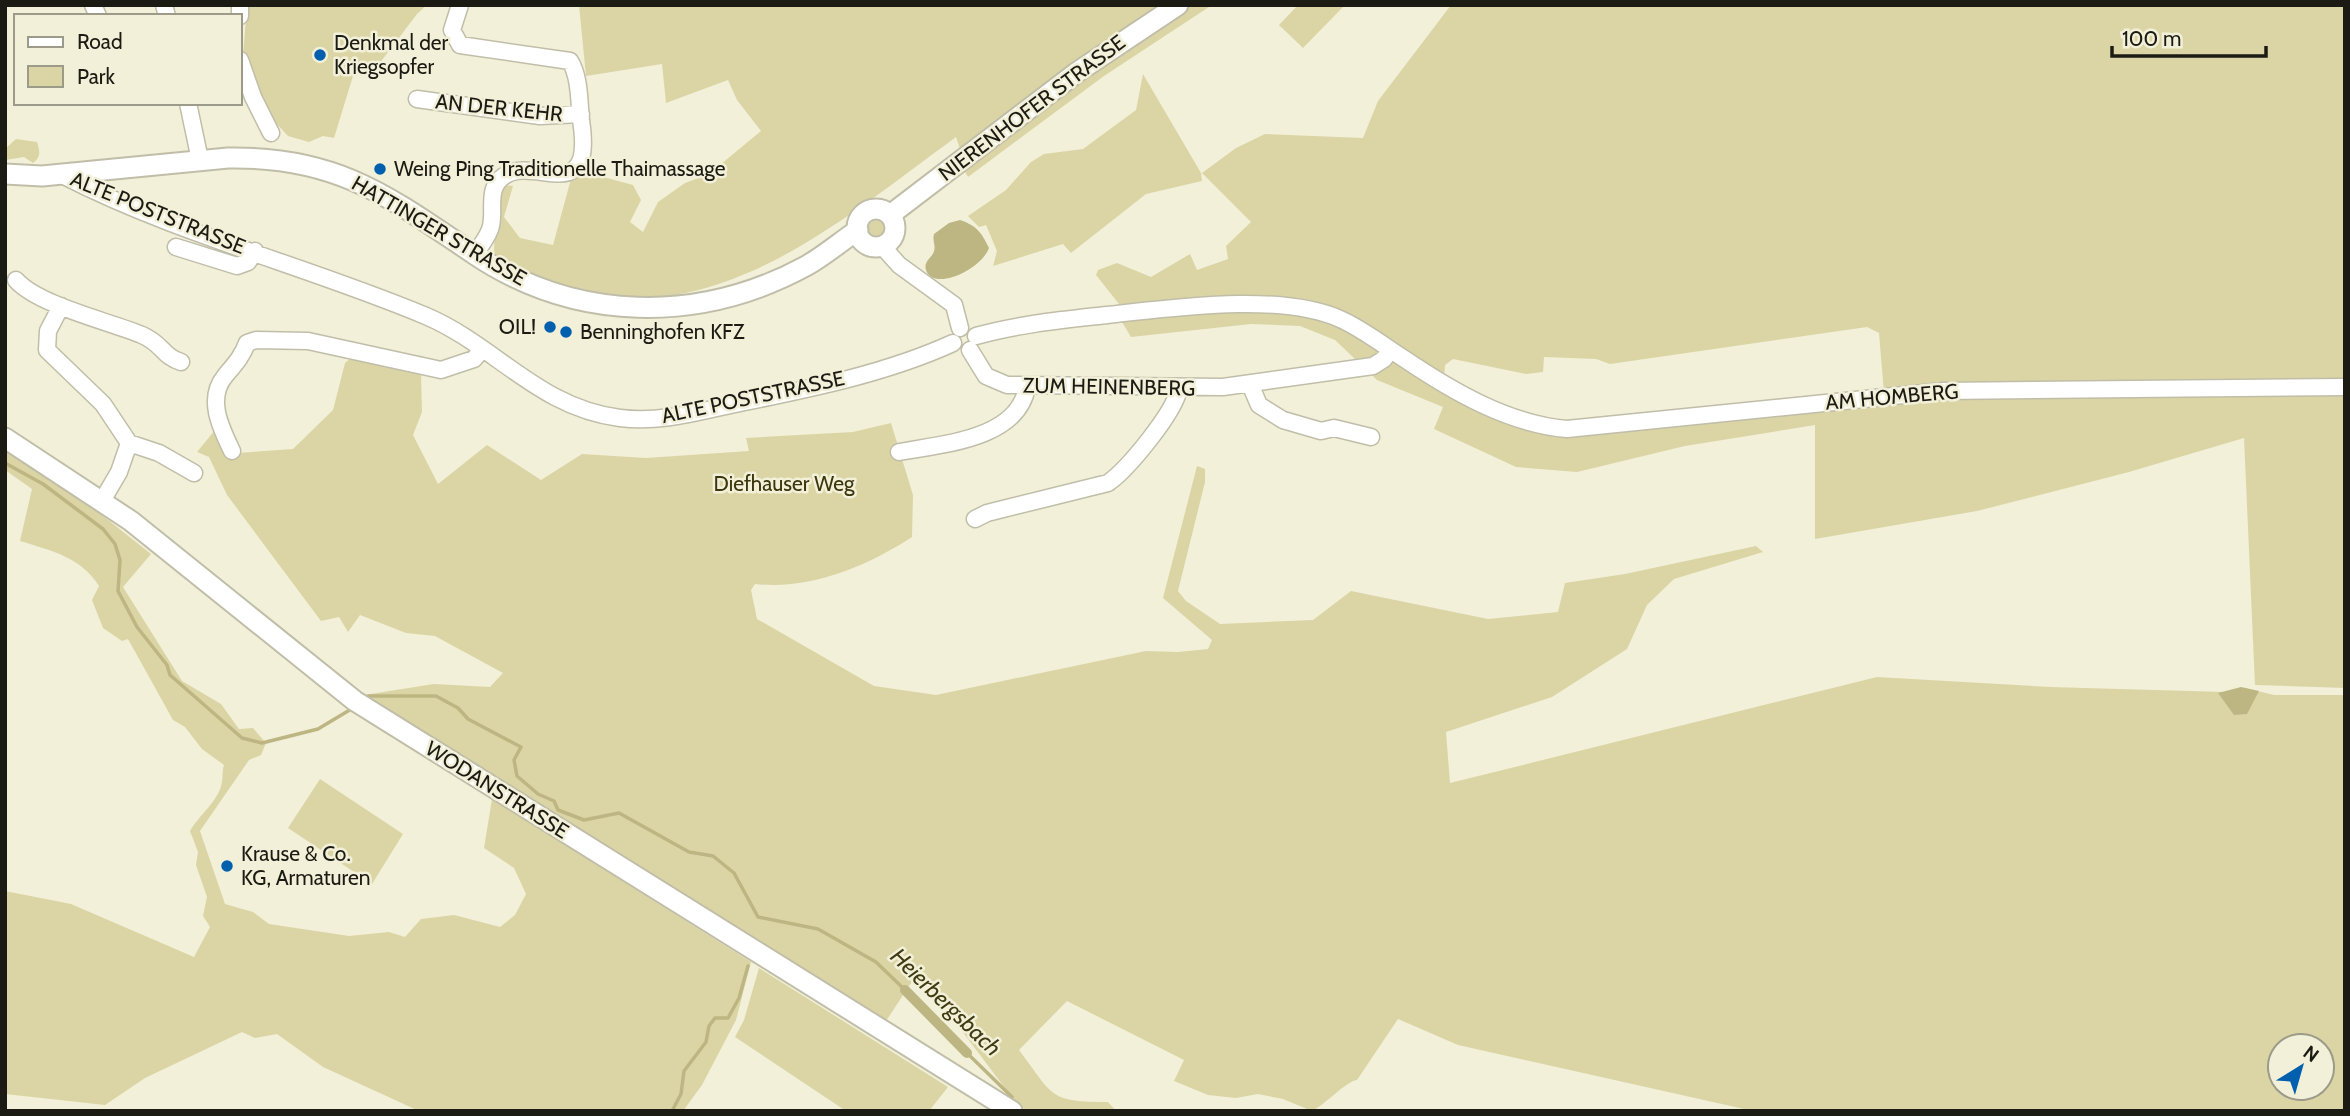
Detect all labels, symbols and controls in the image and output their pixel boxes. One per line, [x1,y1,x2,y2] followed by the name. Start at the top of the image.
[14,14,242,105] legend
[2112,14,2266,58] scale bar
[2122,26,2181,51] text: 100 m
[77,29,123,54] text: Road
[934,29,1130,186] street label: NIERENHOFER STRASSE
[334,30,449,79] place label: Denkmal der Kriegsopfer
[312,47,328,63] marker: Denkmal der Kriegsopfer
[77,64,115,89] text: Park
[434,88,564,127] street label: AN DER KEHR
[394,156,726,181] place label: Weing Ping Traditionelle Thaimassage
[372,161,388,177] marker: Weing Ping Traditionelle Thaimassage
[67,166,249,259] street label: ALTE POSTSTRASSE
[347,170,531,291] street label: HATTINGER STRASSE
[499,314,536,339] place label: OIL!
[542,319,558,335] marker: OIL!
[580,319,745,344] place label: Benninghofen KFZ
[558,324,574,340] marker: Benninghofen KFZ
[659,365,847,428] street label: ALTE POSTSTRASSE
[1023,372,1195,401] street label: ZUM HEINENBERG
[1824,378,1960,415] street label: AM HOMBERG
[714,471,855,496] park label: Diefhauser Weg
[421,736,573,844] street label: WODANSTRASSE
[241,841,370,890] place label: Krause & Co. KG, Armaturen
[219,858,235,874] marker: Krause & Co. KG, Armaturen
[885,942,1007,1062] water label: Heierbergsbach
[2266,1032,2336,1102] north arrow
[2299,1041,2323,1067] text: N

